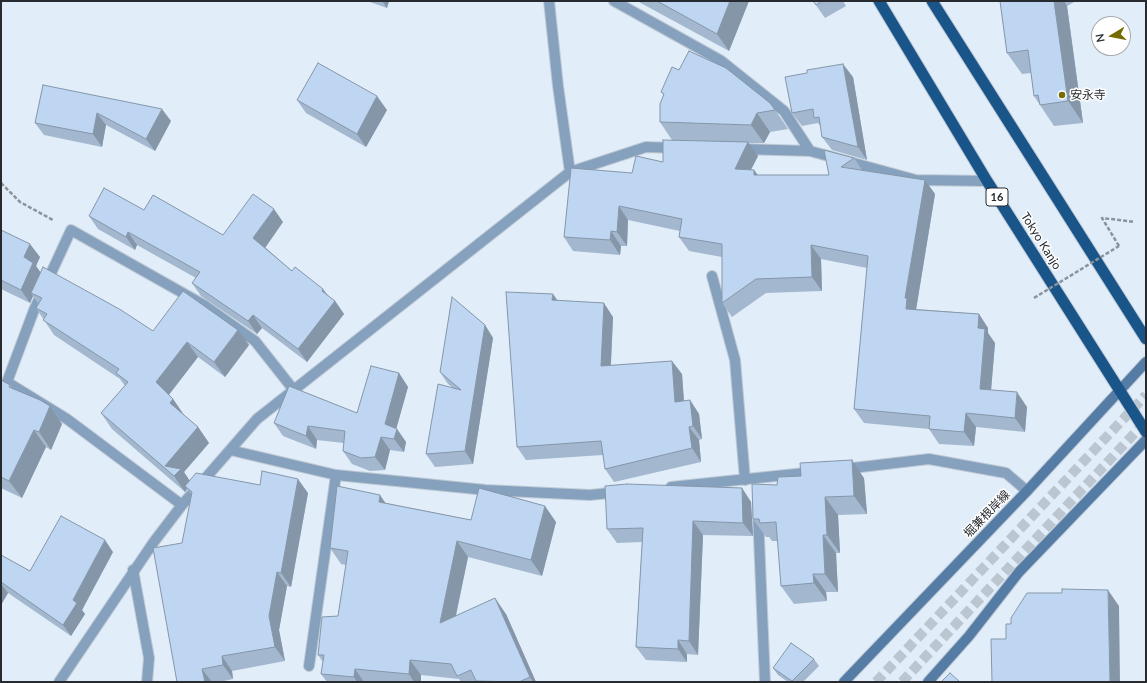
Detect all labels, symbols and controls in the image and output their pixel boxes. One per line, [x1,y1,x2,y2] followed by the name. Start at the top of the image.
[1091,16,1131,56] north arrow
[1093,33,1107,43] text: N
[1070,88,1106,102] place label: 安永寺
[1057,90,1067,100] marker: 安永寺
[986,188,1008,206] road number: 16
[1018,210,1064,272] street label: Tokyo Kanjo
[961,487,1013,541] street label: 堀兼根岸線

